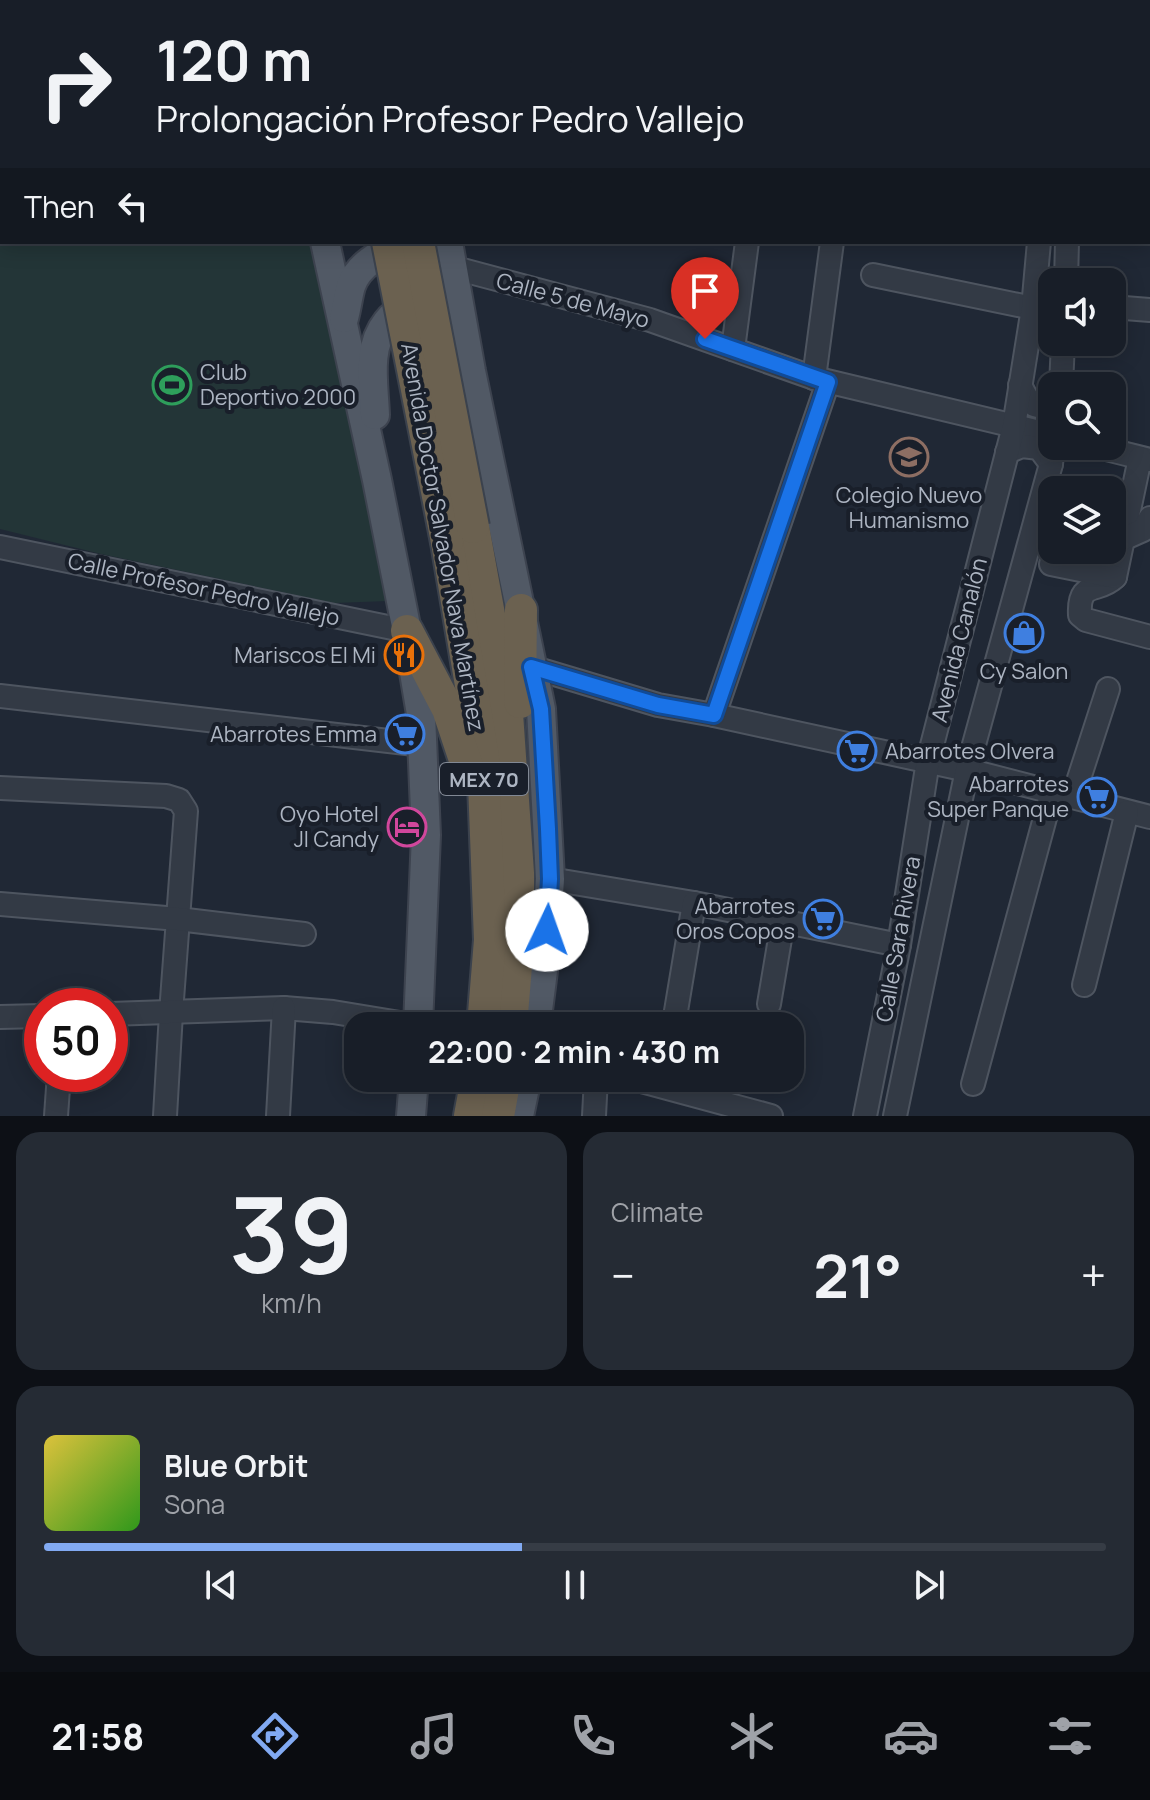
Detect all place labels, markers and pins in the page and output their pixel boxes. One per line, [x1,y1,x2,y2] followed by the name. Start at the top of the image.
[671,257,739,339] pin
[200,357,356,412] place label: Club Deportivo 2000
[151,364,193,406] sports icon: Club Deportivo 2000
[888,436,930,478] school or university icon: Colegio Nuevo Humanismo
[836,480,982,535] place label: Colegio Nuevo Humanismo
[1003,612,1045,654] shop icon: Cy Salon
[383,634,425,676] restaurant icon: Mariscos El Mi
[234,640,376,670] place label: Mariscos El Mi
[980,656,1068,686] place label: Cy Salon
[384,713,426,755] supermarket icon: Abarrotes Emma
[210,719,377,749] place label: Abarrotes Emma
[836,730,878,772] supermarket icon: Abarrotes Olvera
[885,736,1054,766] place label: Abarrotes Olvera
[927,769,1069,824] place label: Abarrotes Super Panque
[1076,776,1118,818] supermarket icon: Abarrotes Super Panque
[280,799,379,854] place label: Oyo Hotel JI Candy
[386,806,428,848] hotel icon: Oyo Hotel JI Candy
[676,891,795,946] place label: Abarrotes Oros Copos
[802,898,844,940] supermarket icon: Abarrotes Oros Copos

